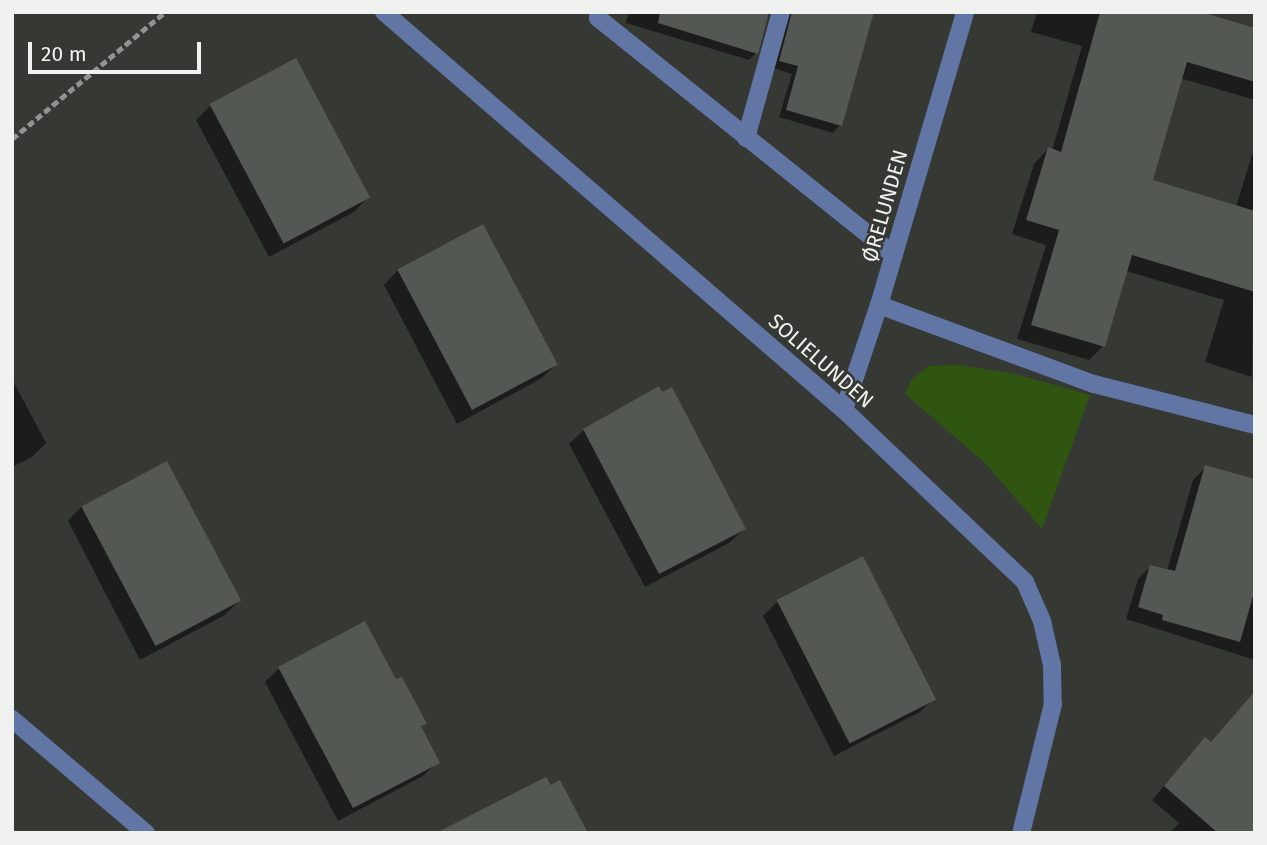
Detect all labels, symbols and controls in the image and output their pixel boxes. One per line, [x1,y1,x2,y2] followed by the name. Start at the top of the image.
[32,28,205,72] scale bar
[41,41,87,67] text: 20 m
[857,147,913,265] street label: ØRELUNDEN
[763,308,879,414] street label: SOLIELUNDEN

